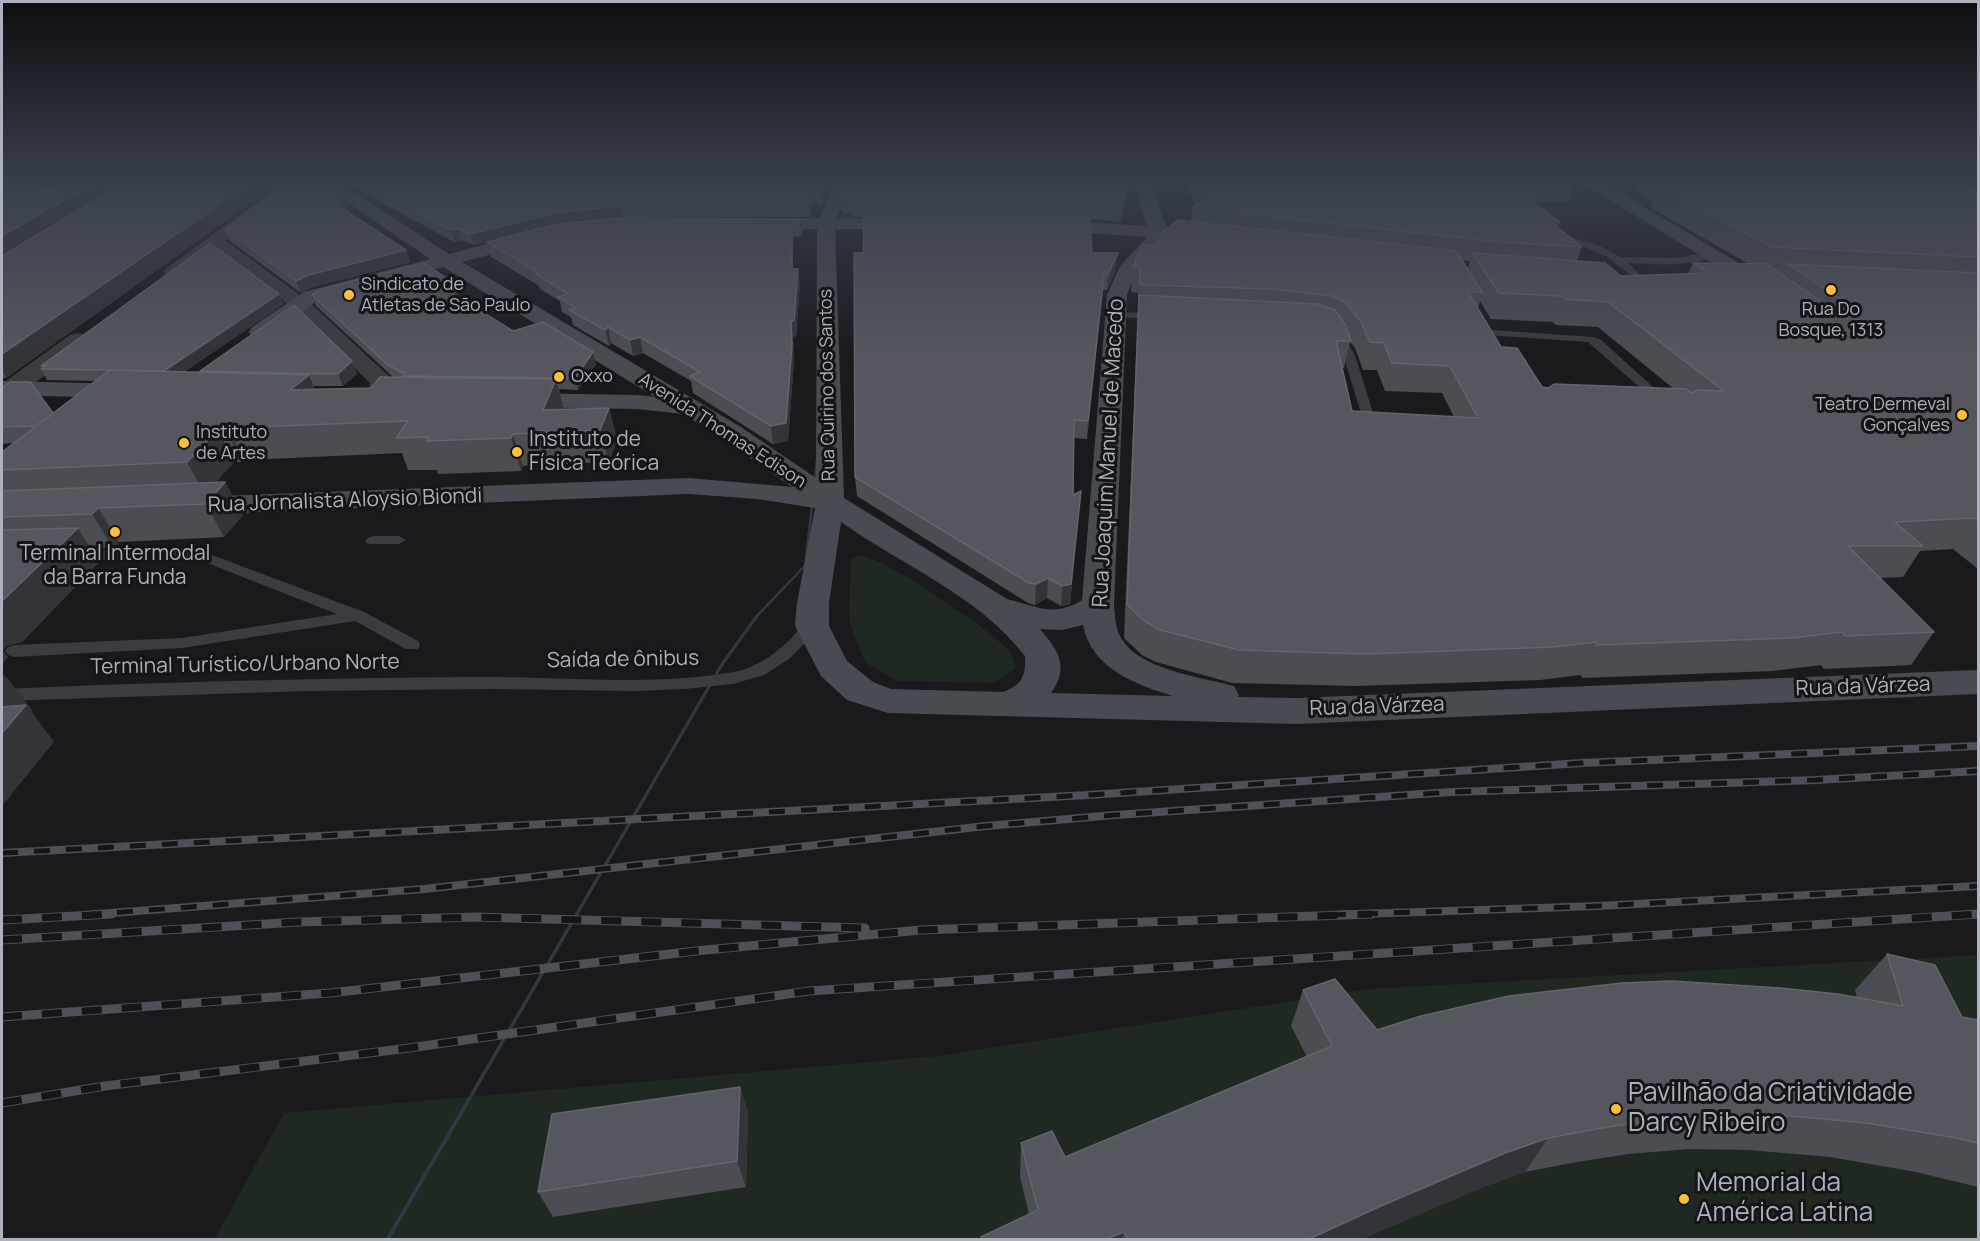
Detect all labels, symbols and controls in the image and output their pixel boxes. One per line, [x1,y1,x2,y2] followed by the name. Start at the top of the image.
[361,274,530,316] place label: Sindicato de Atletas de São Paulo
[1824,283,1838,297] marker: Rua Do Bosque, 1313
[342,288,356,302] marker: Sindicato de Atletas de São Paulo
[816,289,840,481] street label: Rua Quirino dos Santos
[1088,298,1130,608] street label: Rua Joaquim Manuel de Macedo
[1779,299,1883,342] place label: Rua Do Bosque, 1313
[571,366,613,388] place label: Oxxo
[634,369,810,493] street label: Avenida Thomas Edison
[552,370,566,384] marker: Oxxo
[1815,394,1950,436] place label: Teatro Dermeval Gonçalves
[1955,408,1969,422] marker: Teatro Dermeval Gonçalves
[196,422,267,464] place label: Instituto de Artes
[529,427,659,477] place label: Instituto de Física Teórica
[177,436,191,450] marker: Instituto de Artes
[510,445,524,459] marker: Instituto de Física Teórica
[207,484,483,518] street label: Rua Jornalista Aloysio Biondi
[108,525,122,539] marker: Terminal Intermodal da Barra Funda
[19,541,211,591] place label: Terminal Intermodal da Barra Funda
[547,646,699,674] street label: Saída de ônibus
[90,650,400,680] street label: Terminal Turístico/Urbano Norte
[1795,672,1931,702] street label: Rua da Várzea
[1309,692,1445,722] street label: Rua da Várzea
[1628,1078,1913,1140] place label: Pavilhão da Criatividade Darcy Ribeiro
[1609,1102,1623,1116] marker: Pavilhão da Criatividade Darcy Ribeiro
[1696,1168,1873,1230] place label: Memorial da América Latina
[1677,1192,1691,1206] marker: Memorial da América Latina

